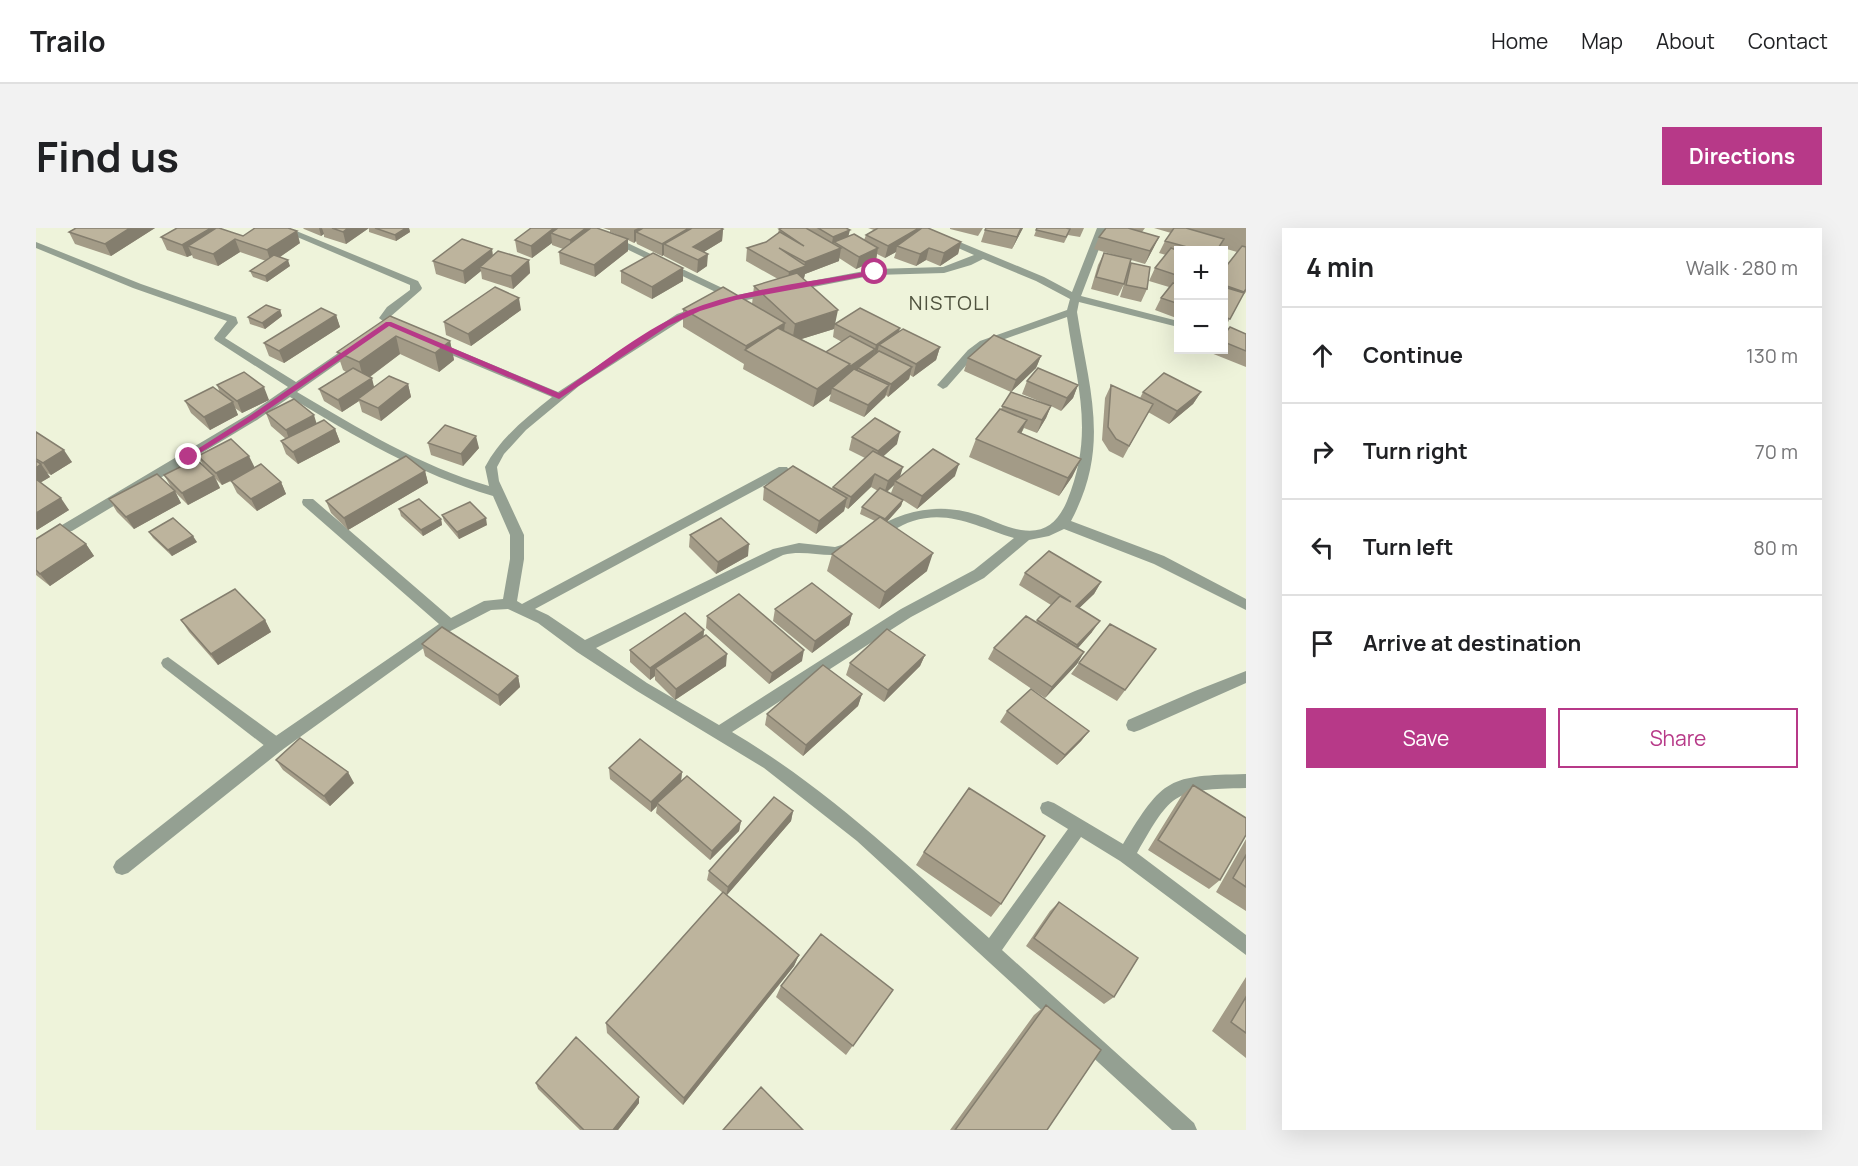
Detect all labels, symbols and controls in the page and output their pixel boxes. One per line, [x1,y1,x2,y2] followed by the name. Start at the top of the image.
[30,22,106,60] text: Trailo
[1491,27,1548,55] text: Home
[1581,27,1623,55] text: Map
[1656,27,1715,55] text: About
[1748,27,1828,55] text: Contact
[36,127,179,185] text: Find us
[1662,127,1822,185] button: Directions
[1174,246,1228,354] map controls
[1174,246,1228,300] button: +
[1306,249,1374,285] text: 4 min
[1686,254,1798,281] text: Walk · 280 m
[861,258,887,284] route start
[909,289,991,316] district label: NISTOLI
[1174,300,1228,354] button: −
[1306,339,1339,372] icon: ahead
[1363,340,1463,370] text: Continue
[1746,342,1798,369] text: 130 m
[1306,435,1339,468] icon: right
[1363,436,1468,466] text: Turn right
[1755,438,1798,465] text: 70 m
[175,443,201,469] route end
[1306,531,1339,564] icon: left
[1363,532,1453,562] text: Turn left
[1753,534,1798,561] text: 80 m
[1306,627,1339,660] icon: arrive
[1363,628,1581,658] text: Arrive at destination
[1306,708,1546,768] button: Save
[1558,708,1798,768] button: Share

